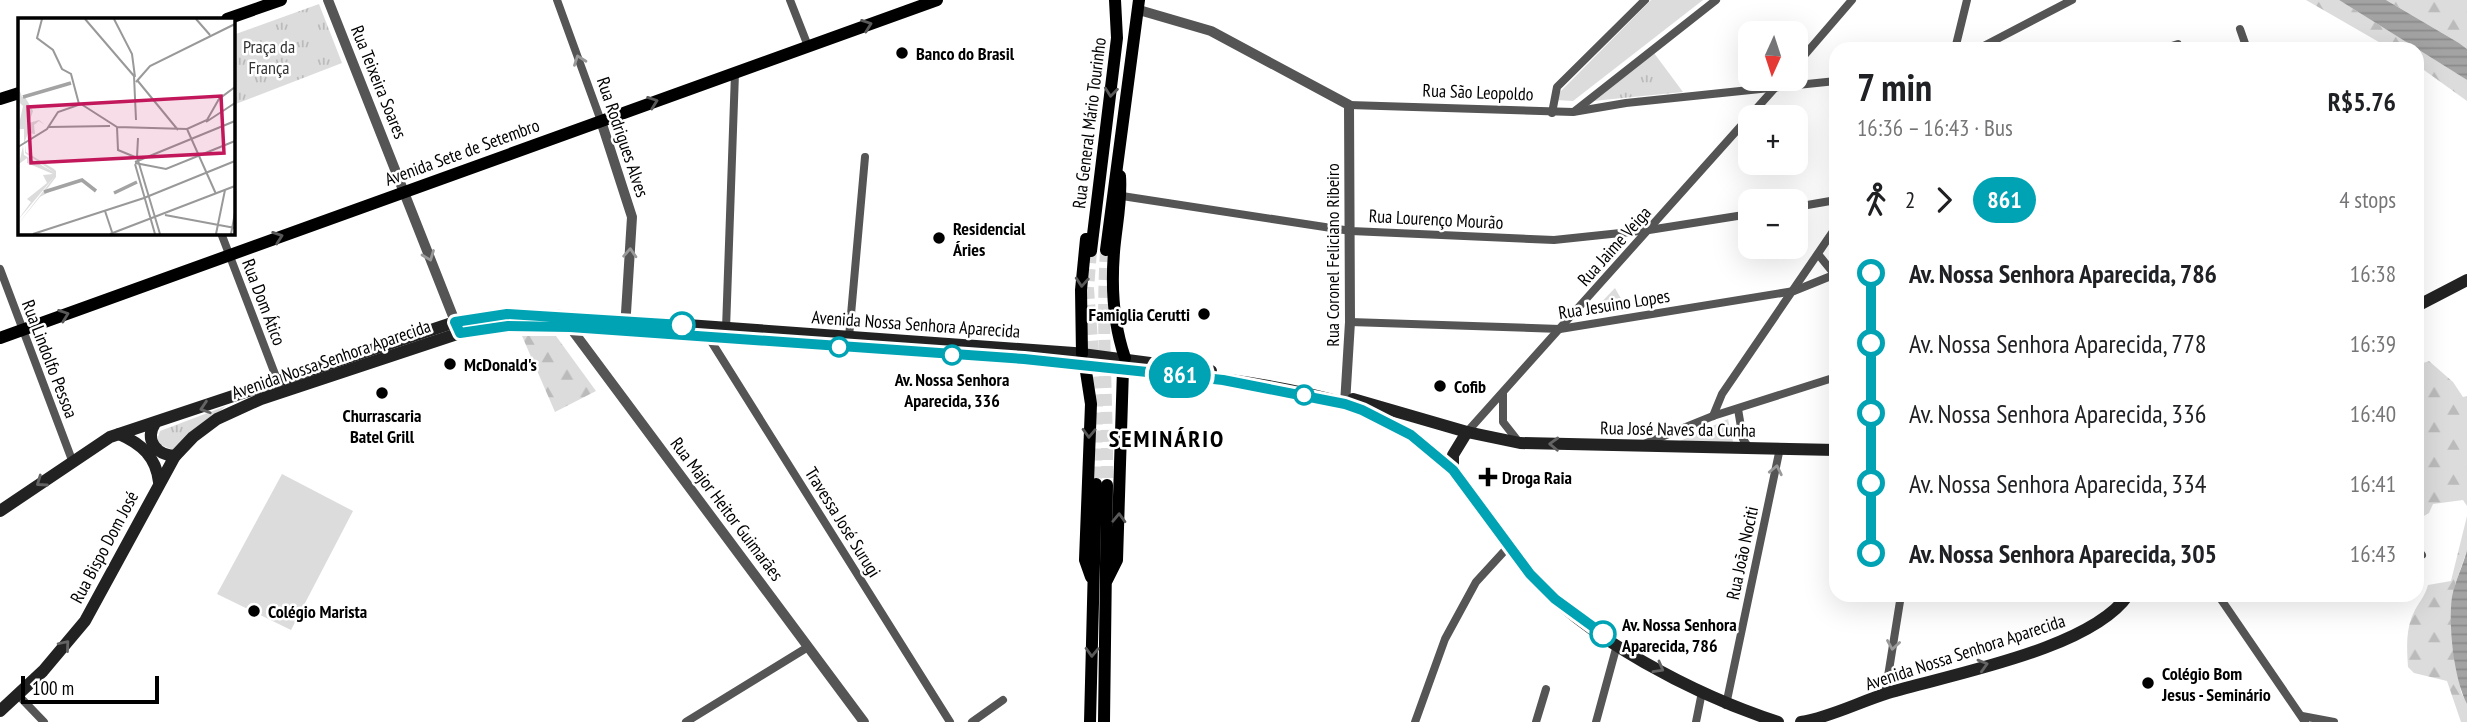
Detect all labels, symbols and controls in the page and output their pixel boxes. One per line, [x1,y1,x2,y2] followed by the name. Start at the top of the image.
[18,18,234,234] inset map
[861,19,873,33] one-way arrow
[1738,21,1808,91] north arrow
[1738,21,1808,259] map controls
[346,22,412,142] street label: Rua Teixeira Soares
[243,35,295,79] park label: Praça da França
[1067,36,1111,210] street label: Rua General Mário Tourinho
[916,42,1015,65] place label: Banco do Brasil
[894,45,910,61] marker: Banco do Brasil
[573,55,587,67] one-way arrow
[1857,62,1932,111] text: 7 min
[592,74,654,200] street label: Rua Rodrigues Alves
[1422,79,1534,105] street label: Rua São Leopoldo
[2328,85,2396,118] text: R$5.76
[1103,86,1118,98] one-way arrow
[647,96,659,110] one-way arrow
[1738,105,1808,175] button: +
[382,113,543,191] street label: Avenida Sete de Setembro
[1857,113,2013,142] text: 16:36 – 16:43 · Bus
[1321,163,1344,347] street label: Rua Coronel Feliciano Ribeiro
[1857,181,1895,219] icon: walk
[1925,181,1963,219] icon: forward
[1987,184,2022,215] text: 861
[1905,185,1915,214] text: 2
[2339,185,2396,214] text: 4 stops
[1738,189,1808,259] button: −
[1572,201,1656,291] street label: Rua Jaime Veiga
[1368,204,1504,234] street label: Rua Lourenço Mourão
[952,217,1026,261] place label: Residencial Áries
[931,230,947,246] marker: Residencial Áries
[271,231,283,245] one-way arrow
[622,247,637,258] one-way arrow
[421,249,435,261] one-way arrow
[237,256,291,349] street label: Rua Dom Ático
[1909,257,2217,290] text: Av. Nossa Senhora Aparecida, 786
[2350,259,2396,288] text: 16:38
[1075,277,1090,288] one-way arrow
[1557,284,1671,324] street label: Rua Jesuino Lopes
[17,297,83,421] street label: Rua Lindolfo Pessoa
[1089,303,1190,326] place label: Famiglia Cerutti
[811,305,1021,343] street label: Avenida Nossa Senhora Aparecida
[1196,306,1212,322] marker: Famiglia Cerutti
[58,309,70,323] one-way arrow
[669,312,695,338] unlabelled marker
[228,314,434,404] street label: Avenida Nossa Senhora Aparecida
[1909,327,2206,360] text: Av. Nossa Senhora Aparecida, 778
[2350,329,2396,358] text: 16:39
[829,337,849,357] unlabelled marker
[942,345,962,365] marker: Av. Nossa Senhora Aparecida, 336
[1140,352,1220,398] line badge: 861
[464,353,537,376] place label: McDonald's
[442,356,458,372] marker: McDonald's
[1163,359,1197,390] text: 861
[894,368,1009,412] place label: Av. Nossa Senhora Aparecida, 336
[1454,375,1486,398] place label: Cofib
[1432,378,1448,394] marker: Cofib
[374,385,390,401] marker: Churrascaria Batel Grill
[1294,385,1314,405] unlabelled marker
[1909,397,2206,430] text: Av. Nossa Senhora Aparecida, 336
[199,399,211,414] one-way arrow
[2350,399,2396,428] text: 16:40
[342,404,422,448] place label: Churrascaria Batel Grill
[1600,416,1756,442] street label: Rua José Naves da Cunha
[1109,423,1225,454] district label: SEMINÁRIO
[1082,427,1097,438] one-way arrow
[665,433,789,585] street label: Rua Major Heitor Guimarães
[1549,436,1559,452] one-way arrow
[800,463,886,581] street label: Travessa José Surugi
[1767,464,1782,476] one-way arrow
[1502,466,1572,489] place label: Droga Raia
[1909,467,2206,500] text: Av. Nossa Senhora Aparecida, 334
[1480,469,1496,485] marker: Droga Raia
[2350,469,2396,498] text: 16:41
[36,474,49,486] one-way arrow
[65,487,143,607] street label: Rua Bispo Dom José
[1721,504,1763,602] street label: Rua João Nociti
[1111,513,1126,524] one-way arrow
[1909,537,2217,570] text: Av. Nossa Senhora Aparecida, 305
[2350,539,2396,568] text: 16:43
[268,600,367,623] place label: Colégio Marista
[246,603,262,619] marker: Colégio Marista
[1862,609,2068,695] street label: Avenida Nossa Senhora Aparecida
[1621,613,1737,657] place label: Av. Nossa Senhora Aparecida, 786
[1590,621,1616,647] marker: Av. Nossa Senhora Aparecida, 786
[1886,639,1901,651] one-way arrow
[57,641,69,654] one-way arrow
[1084,646,1099,657] one-way arrow
[1977,659,1989,674] one-way arrow
[1651,660,1664,673] one-way arrow
[2161,662,2271,706] place label: Colégio Bom Jesus - Seminário
[21,673,159,705] scale bar
[2140,675,2156,691] marker: Colégio Bom Jesus - Seminário
[32,676,74,700] text: 100 m

